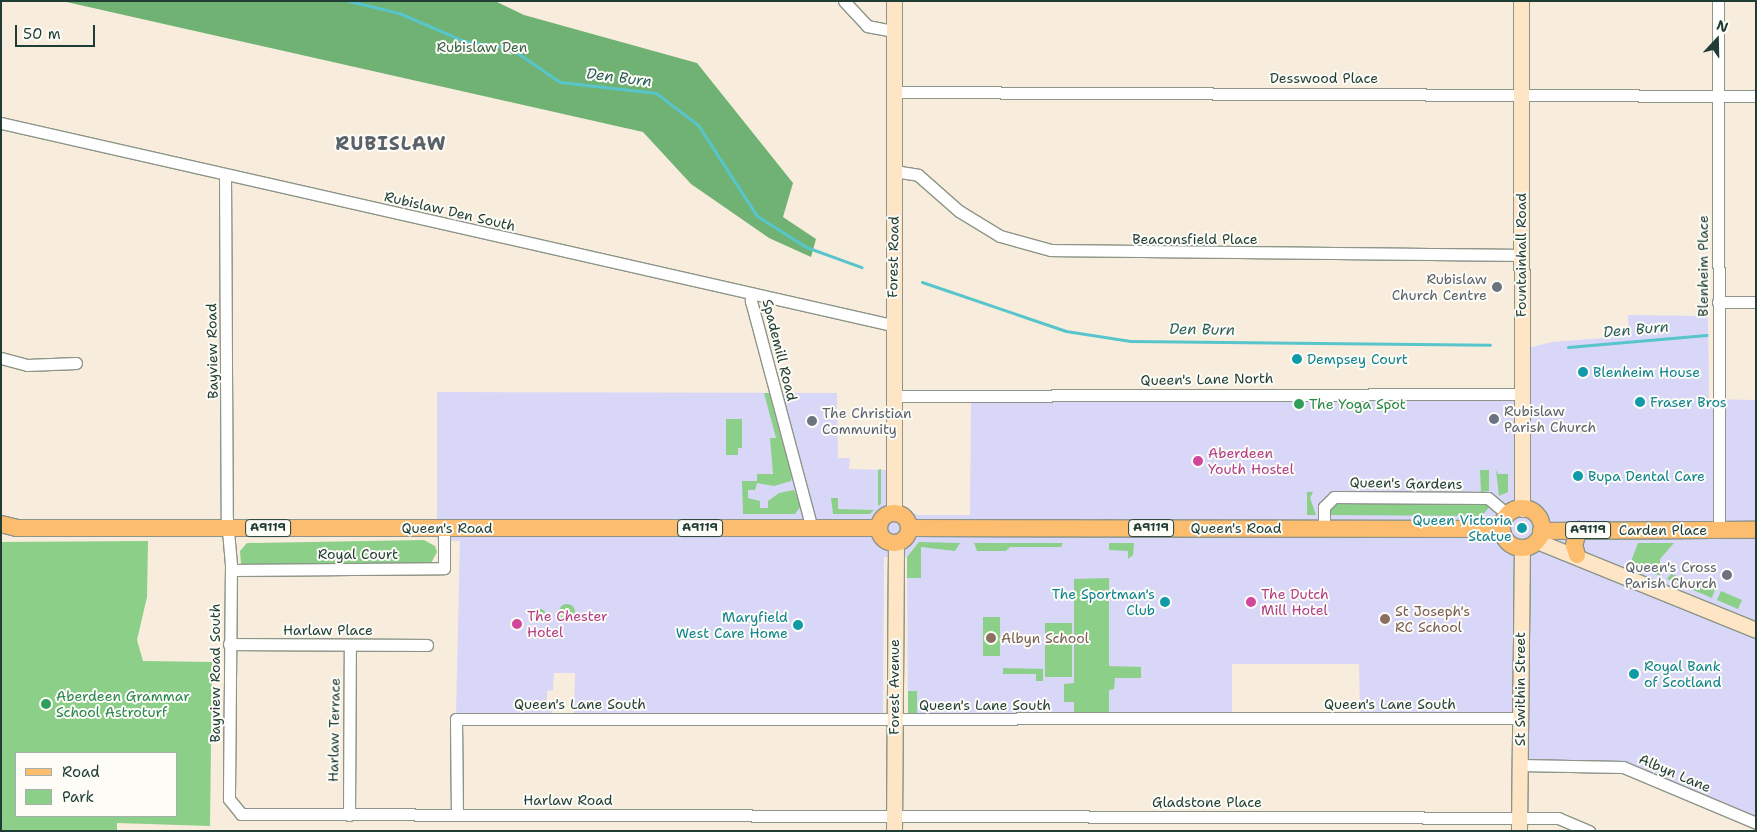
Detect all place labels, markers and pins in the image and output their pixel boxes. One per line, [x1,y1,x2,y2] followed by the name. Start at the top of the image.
[1392,271,1487,304] place label: Rubislaw Church Centre
[1491,281,1503,293] marker: Rubislaw Church Centre
[1307,351,1408,367] place label: Dempsey Court
[1291,353,1303,365] marker: Dempsey Court
[1593,364,1700,380] place label: Blenheim House
[1577,366,1589,378] marker: Blenheim House
[1650,394,1727,410] place label: Fraser Bros
[1309,396,1406,412] place label: The Yoga Spot
[1634,396,1646,408] marker: Fraser Bros
[1293,398,1305,410] marker: The Yoga Spot
[1504,403,1596,436] place label: Rubislaw Parish Church
[822,405,912,438] place label: The Christian Community
[1488,413,1500,425] marker: Rubislaw Parish Church
[806,415,818,427] marker: The Christian Community
[1208,445,1294,478] place label: Aberdeen Youth Hostel
[1192,455,1204,467] marker: Aberdeen Youth Hostel
[1588,468,1705,484] place label: Bupa Dental Care
[1572,470,1584,482] marker: Bupa Dental Care
[1412,512,1512,544] place label: Queen Victoria Statue
[1516,522,1528,534] marker: Queen Victoria Statue
[1625,559,1717,592] place label: Queen's Cross Parish Church
[1721,569,1733,581] marker: Queen's Cross Parish Church
[1052,586,1155,618] place label: The Sportman's Club
[1261,586,1329,618] place label: The Dutch Mill Hotel
[1159,596,1171,608] marker: The Sportman's Club
[1245,596,1257,608] marker: The Dutch Mill Hotel
[1395,603,1470,636] place label: St Joseph's RC School
[527,608,608,640] place label: The Chester Hotel
[676,609,788,642] place label: Maryfield West Care Home
[1379,613,1391,625] marker: St Joseph's RC School
[511,618,523,630] marker: The Chester Hotel
[792,619,804,631] marker: Maryfield West Care Home
[1001,630,1089,646] place label: Albyn School
[985,632,997,644] marker: Albyn School
[1644,658,1721,690] place label: Royal Bank of Scotland
[1628,668,1640,680] marker: Royal Bank of Scotland
[56,688,190,720] place label: Aberdeen Grammar School Astroturf
[40,698,52,710] marker: Aberdeen Grammar School Astroturf

